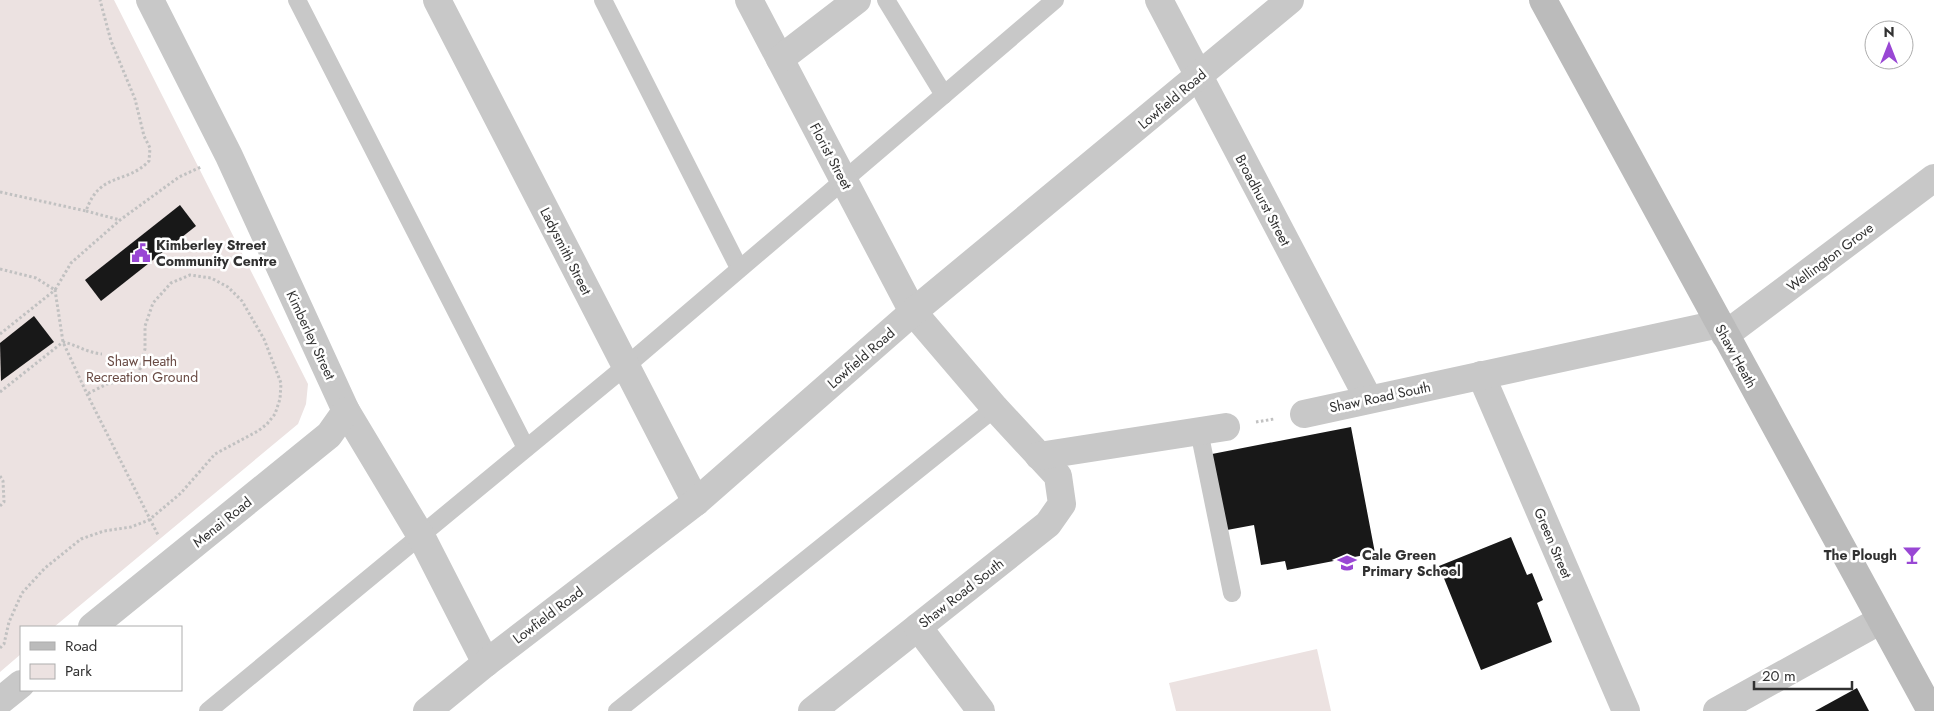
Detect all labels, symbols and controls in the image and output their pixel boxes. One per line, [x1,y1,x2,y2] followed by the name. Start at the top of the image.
[1864,20,1914,70] north arrow
[1883,22,1895,42] text: N
[1134,64,1210,134] street label: Lowfield Road
[805,119,857,193] street label: Florist Street
[1230,151,1296,250] street label: Broadhurst Street
[535,204,597,299] street label: Ladysmith Street
[1782,218,1878,296] street label: Wellington Grove
[156,235,277,271] place label: Kimberley Street Community Centre
[130,242,152,264] public building icon: Kimberley Street Community Centre
[282,287,341,384] street label: Kimberley Street
[1710,321,1762,391] street label: Shaw Heath
[823,323,899,393] street label: Lowfield Road
[86,351,198,387] park label: Shaw Heath Recreation Ground
[1327,376,1433,418] street label: Shaw Road South
[188,492,256,552] street label: Menai Road
[1529,505,1577,582] street label: Green Street
[1901,544,1923,566] bar icon: The Plough
[1362,545,1461,581] place label: Cale Green Primary School
[1824,545,1897,565] place label: The Plough
[1336,552,1358,574] school or university icon: Cale Green Primary School
[914,553,1008,633] street label: Shaw Road South
[509,582,587,648] street label: Lowfield Road
[20,626,182,691] legend
[65,635,97,657] text: Road
[1754,658,1852,690] scale bar
[65,660,92,682] text: Park
[1762,665,1796,687] text: 20 m

